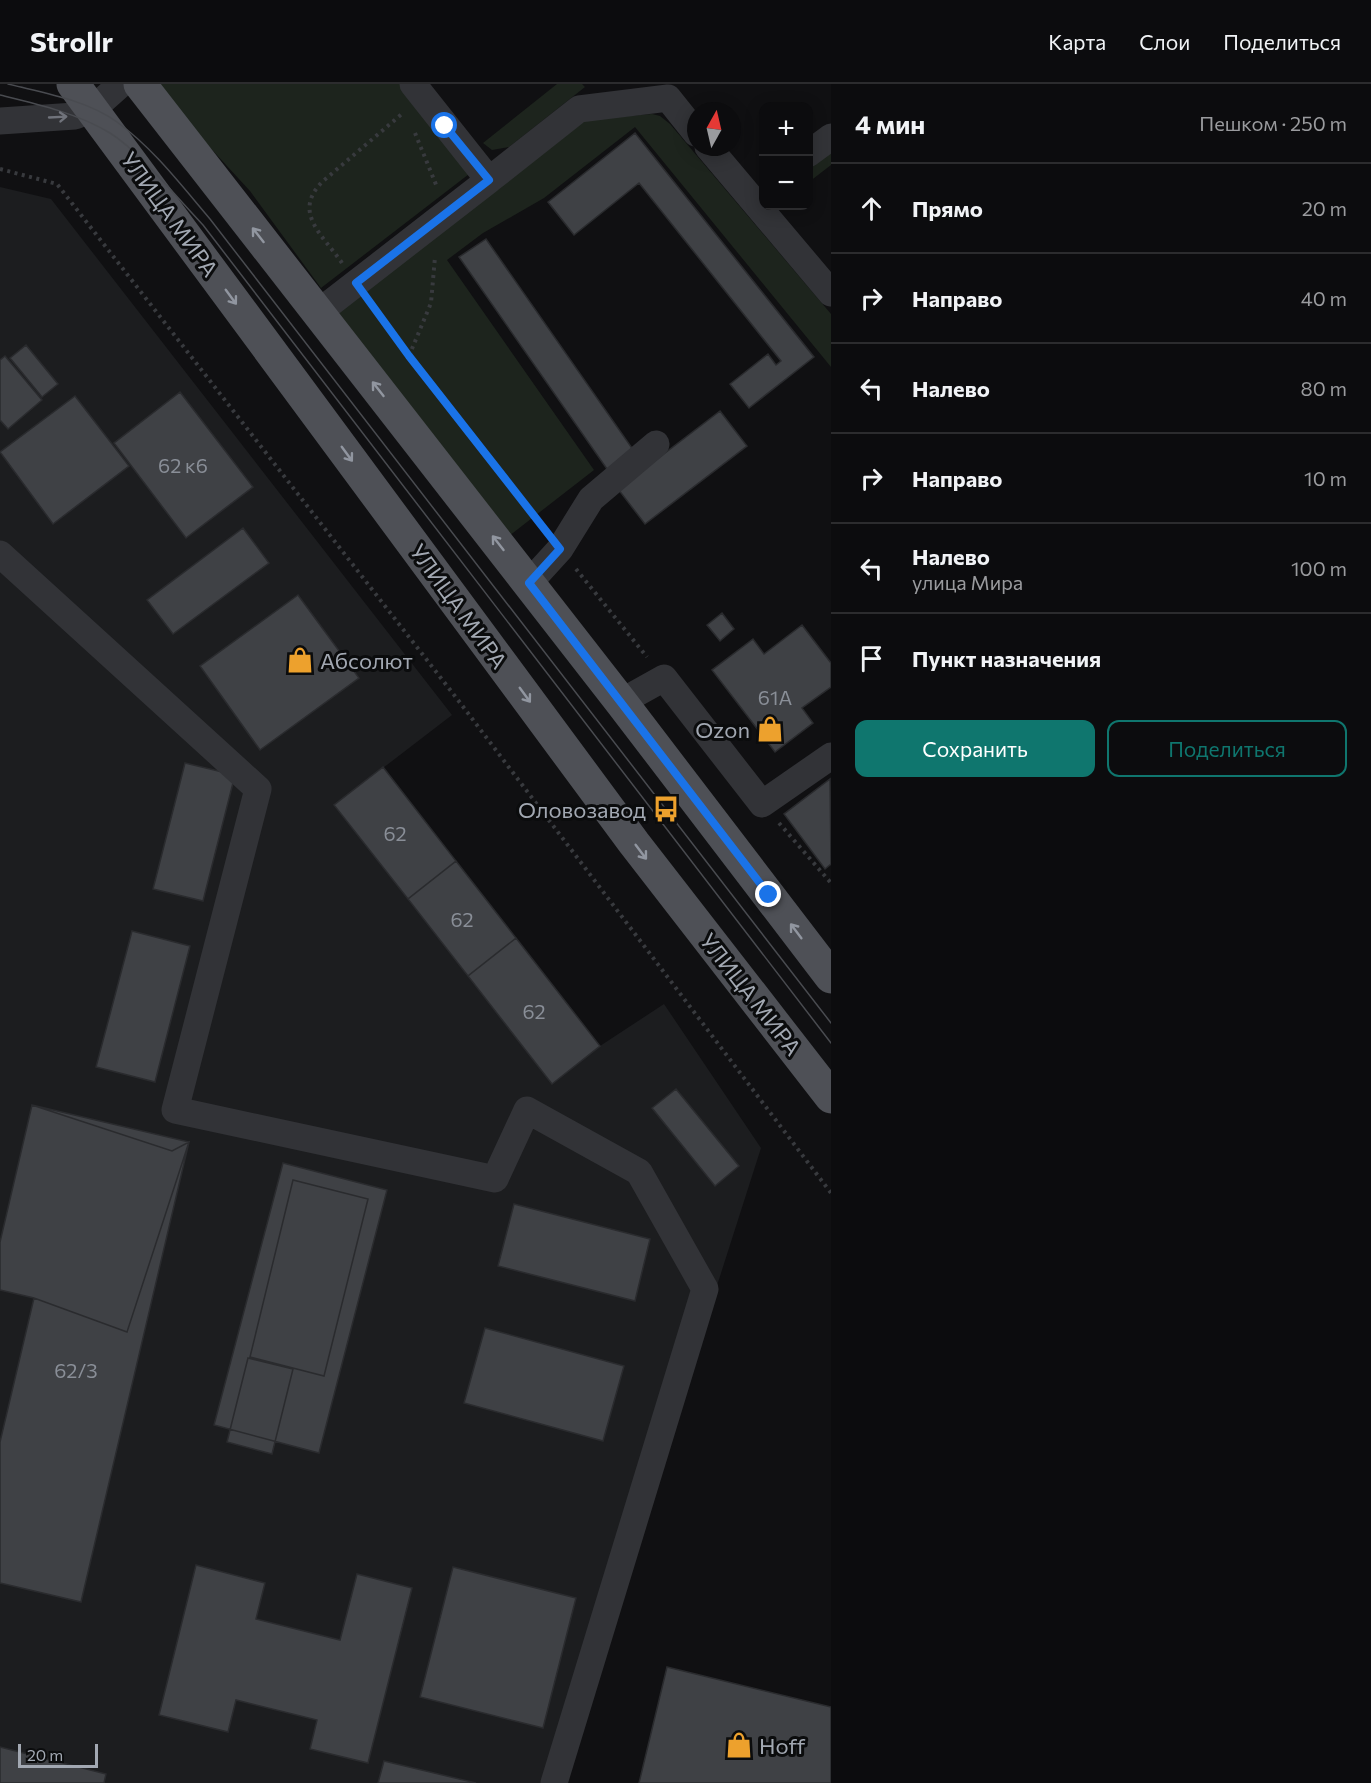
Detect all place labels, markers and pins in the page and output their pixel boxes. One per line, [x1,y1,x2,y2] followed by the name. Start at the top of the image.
[285,645,315,675] shop icon: Абсолют
[320,647,413,674] place label: Абсолют
[755,714,785,744] shop icon: Ozon
[695,716,750,743] place label: Ozon
[651,794,681,824] bus stop icon: Оловозавод
[518,796,646,823] place label: Оловозавод
[724,1730,754,1760] shop icon: Hoff
[759,1732,805,1759] place label: Hoff

